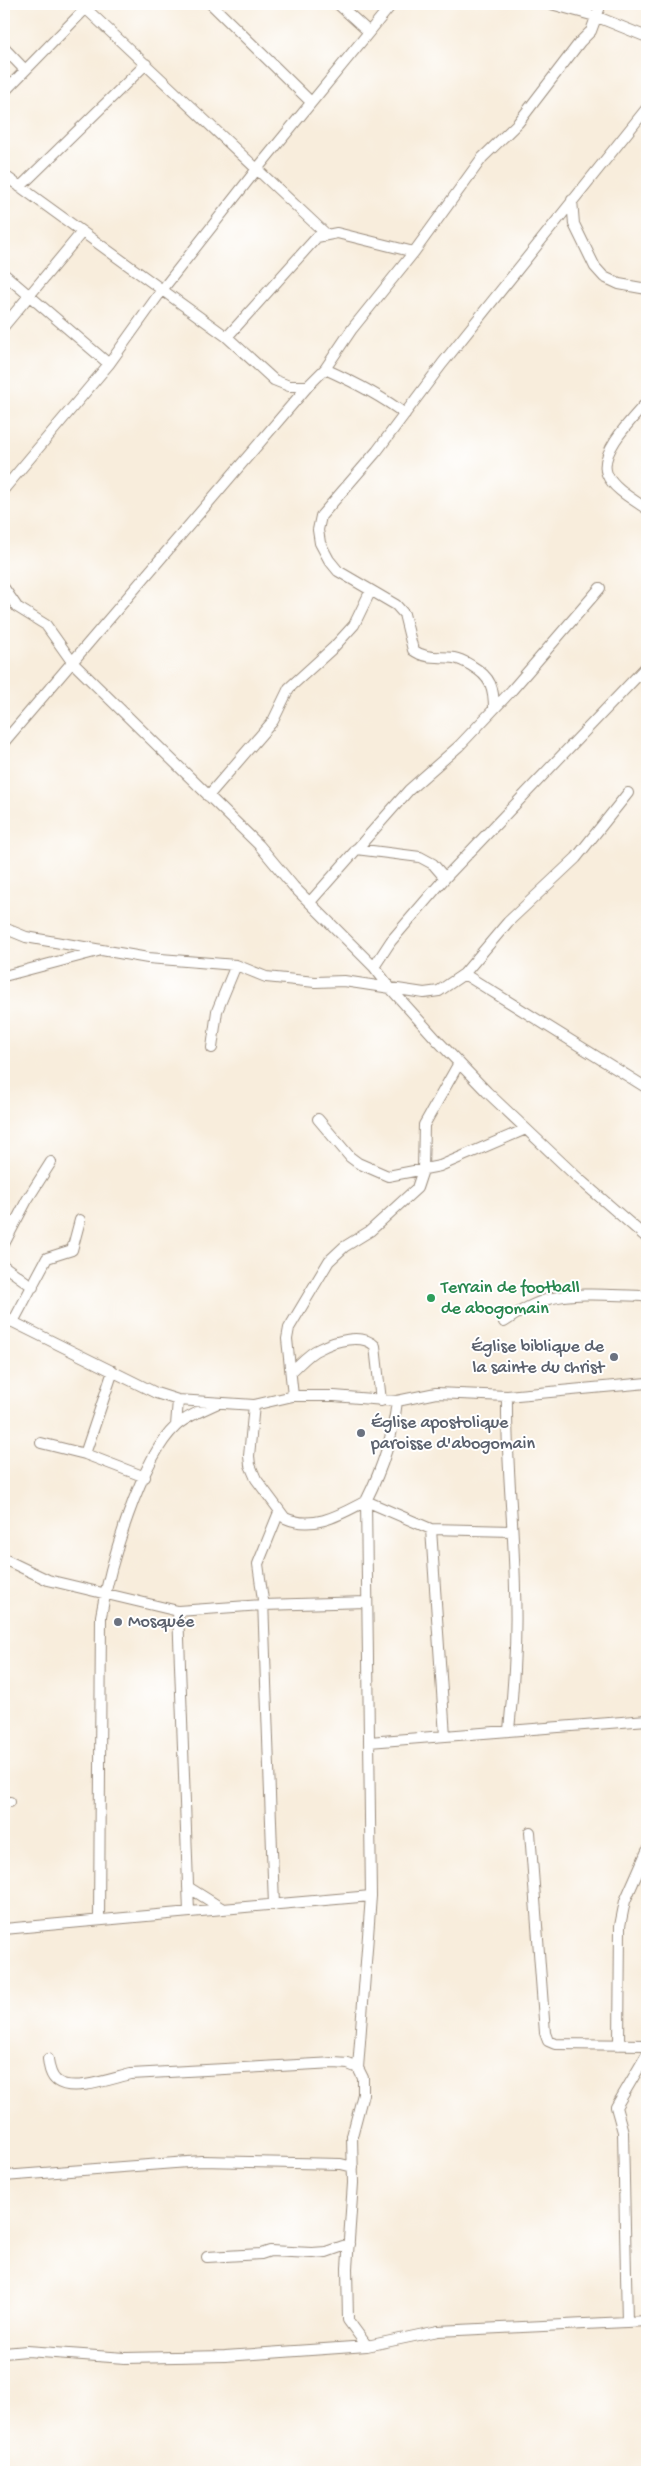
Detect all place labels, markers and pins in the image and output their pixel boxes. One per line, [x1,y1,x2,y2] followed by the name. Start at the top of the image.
[440,1278,580,1320] place label: Terrain de football de abogomain
[425,1292,437,1304] marker: Terrain de football de abogomain
[471,1337,606,1379] place label: Église biblique de la sainte du christ
[608,1351,620,1363] marker: Église biblique de la sainte du christ
[370,1413,535,1455] place label: Église apostolique paroisse d'abogomain
[355,1427,367,1439] marker: Église apostolique paroisse d'abogomain
[128,1612,195,1633] place label: Mosquée
[112,1616,124,1628] marker: Mosquée

